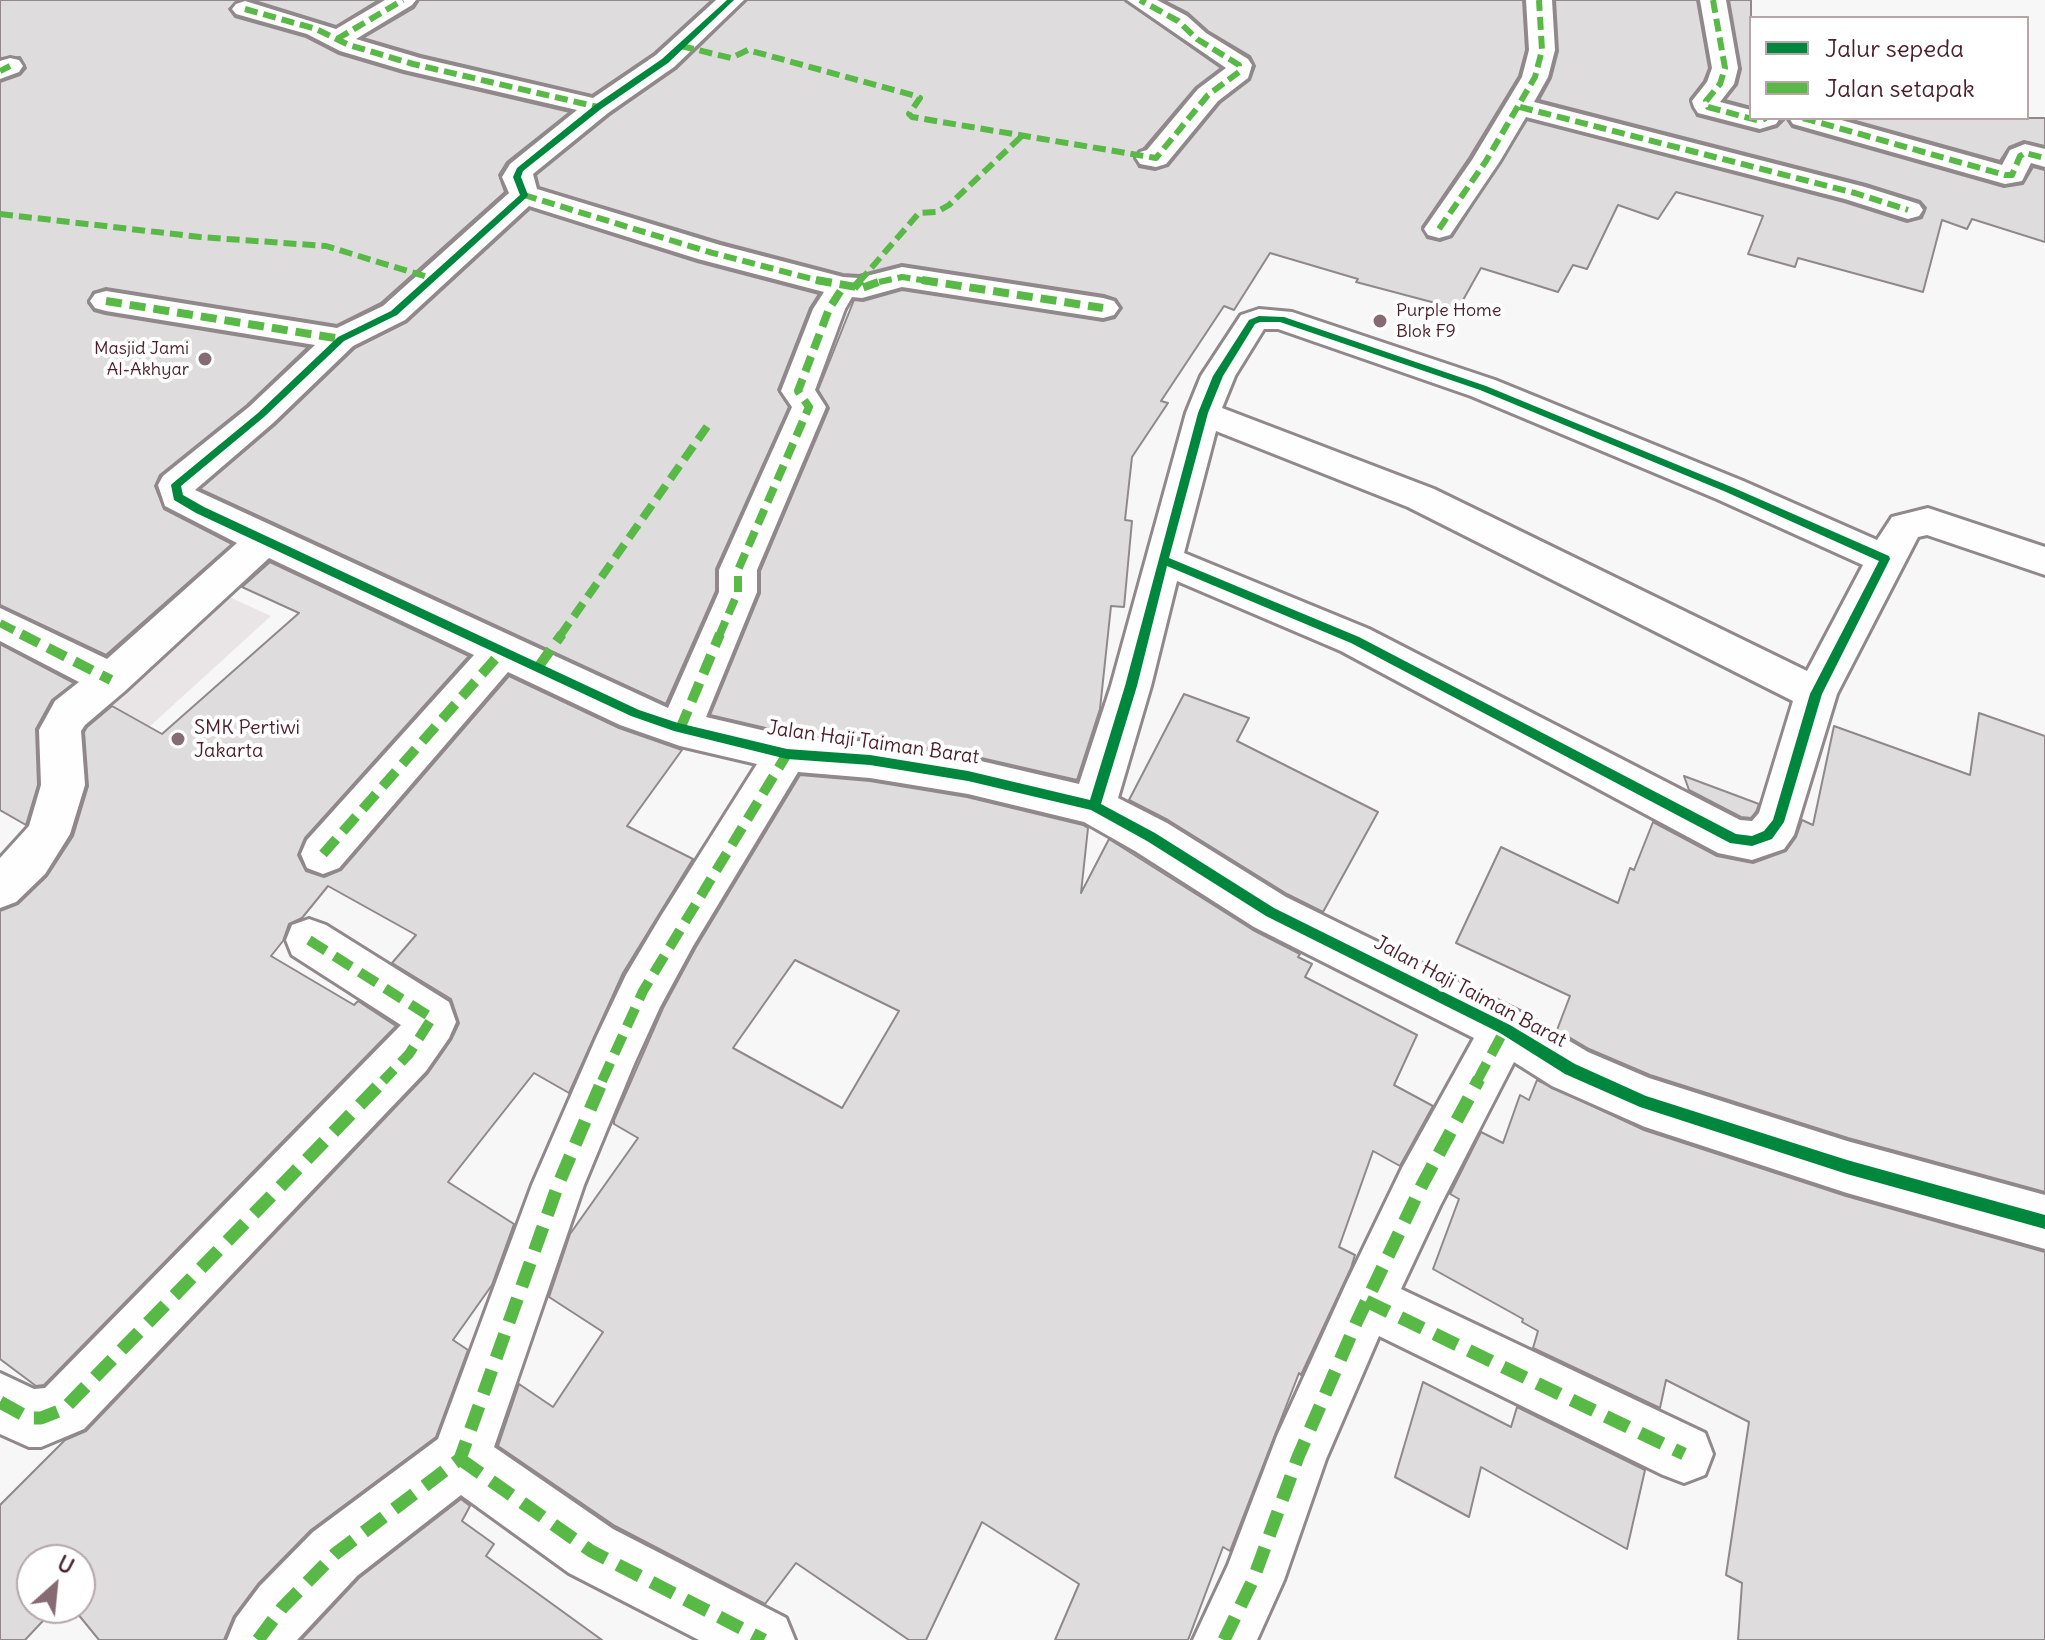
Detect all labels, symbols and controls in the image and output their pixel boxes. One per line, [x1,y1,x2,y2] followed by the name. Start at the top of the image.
[1749,16,2029,120] legend
[1825,33,1964,63] text: Jalur sepeda
[1825,73,1975,103] text: Jalan setapak
[1396,300,1501,342] place label: Purple Home Blok F9
[1371,312,1389,330] marker: Purple Home Blok F9
[94,338,189,380] place label: Masjid Jami Al-Akhyar
[196,350,214,368] marker: Masjid Jami Al-Akhyar
[194,716,300,763] place label: SMK Pertiwi Jakarta
[765,716,981,770] street label: Jalan Haji Taiman Barat
[169,730,187,748] marker: SMK Pertiwi Jakarta
[1370,931,1570,1053] street label: Jalan Haji Taiman Barat
[16,1544,96,1624] north arrow
[53,1549,79,1580] text: U

